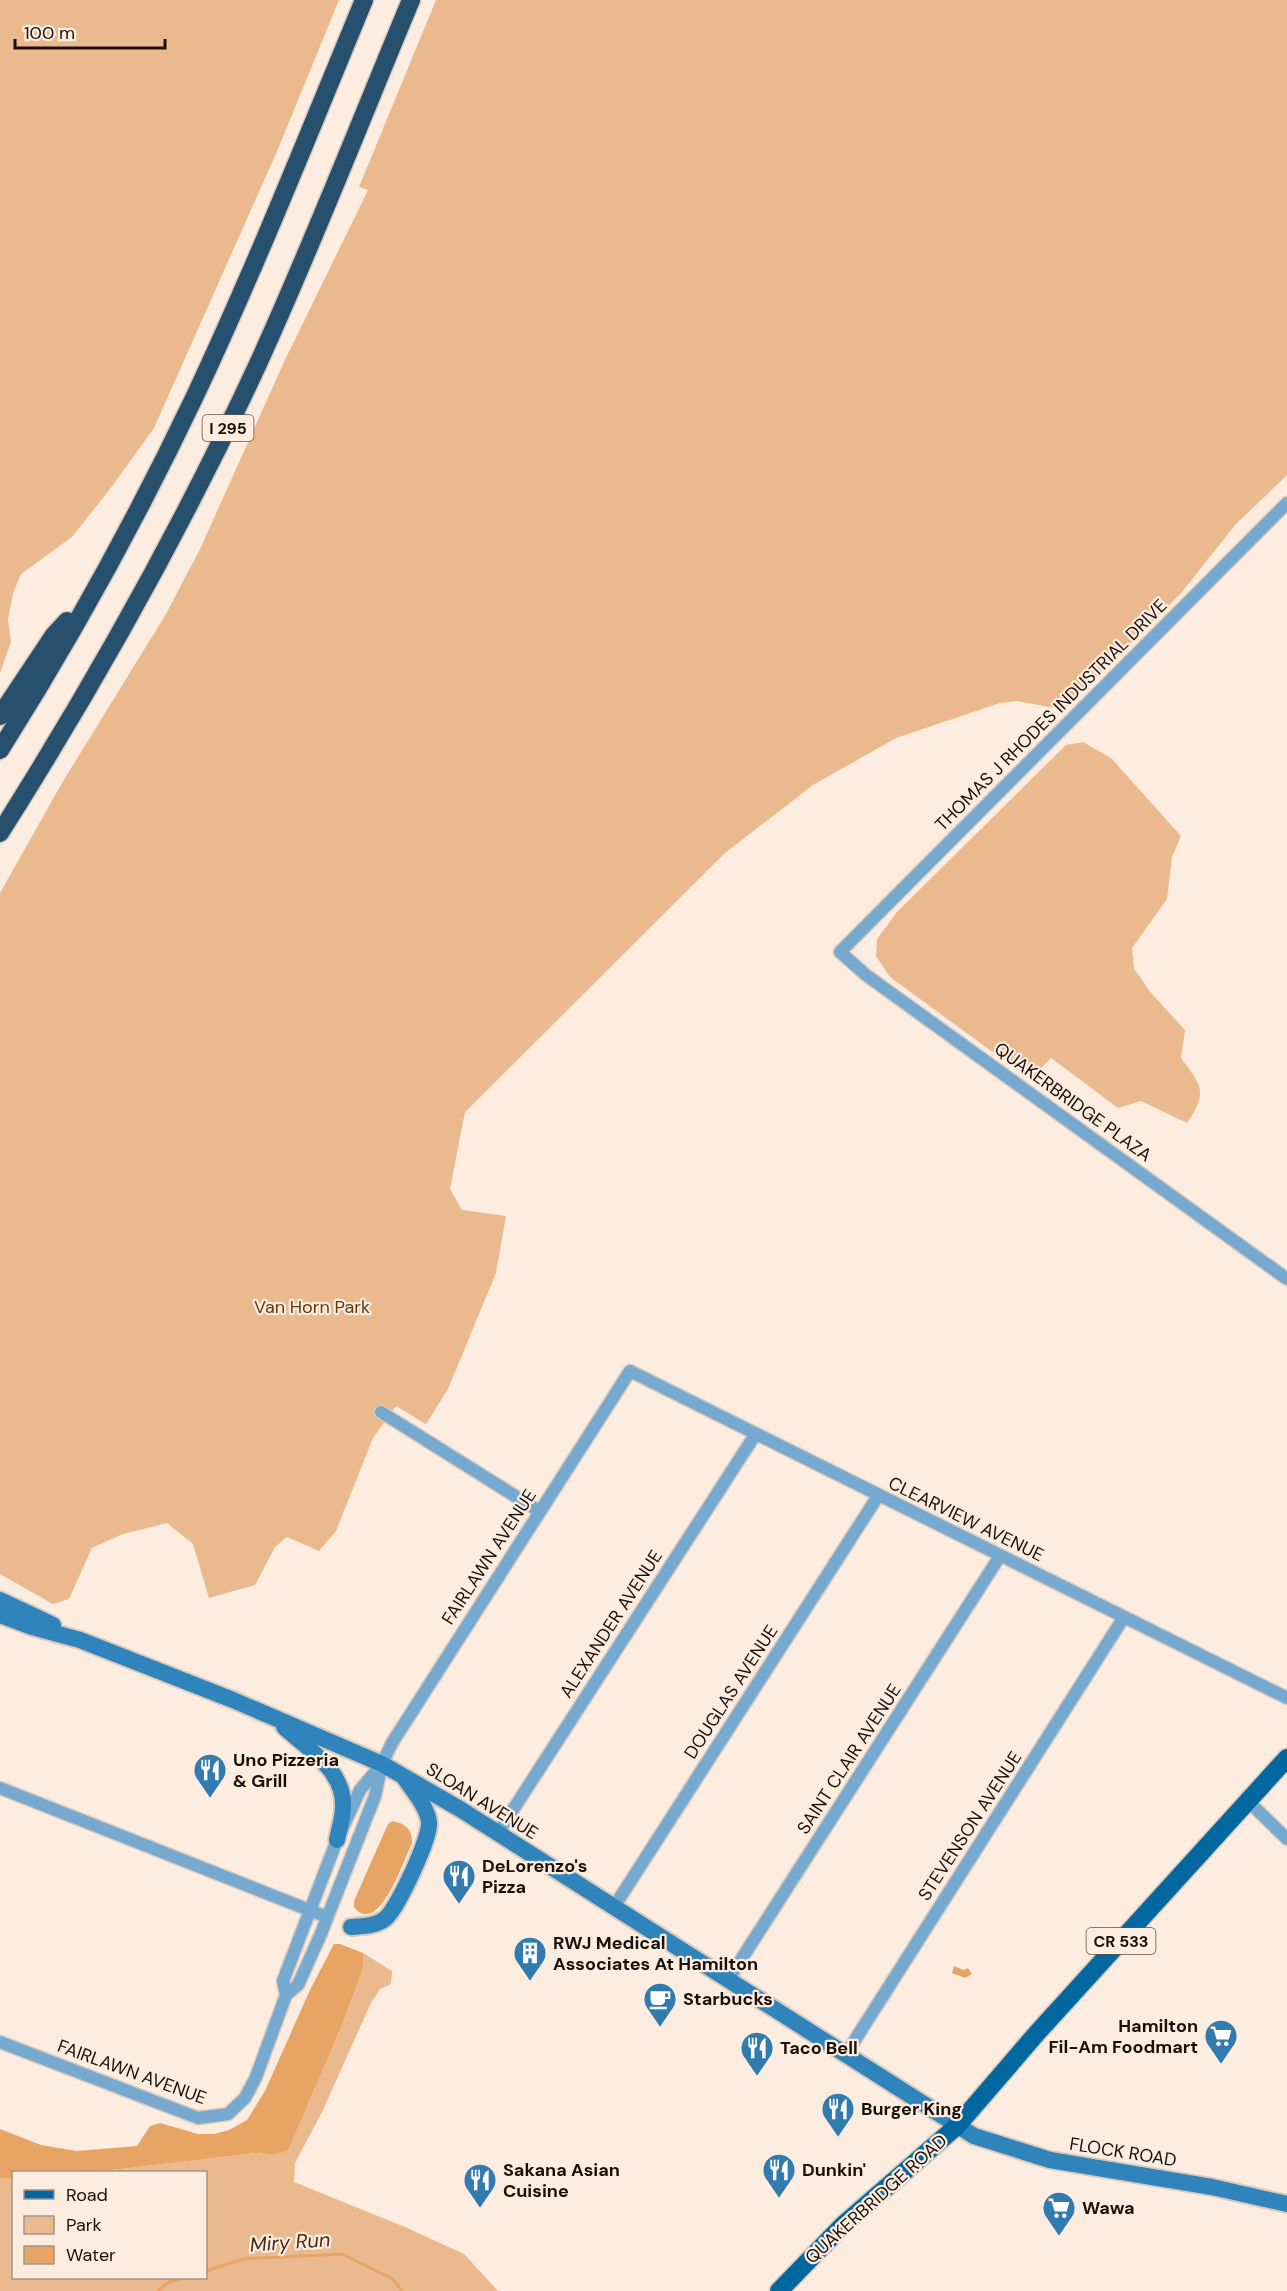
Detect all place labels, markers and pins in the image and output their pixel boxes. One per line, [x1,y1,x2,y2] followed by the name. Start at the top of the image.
[233,1748,339,1793] place label: Uno Pizzeria & Grill
[192,1752,228,1799] restaurant icon: Uno Pizzeria & Grill
[482,1854,587,1899] place label: DeLorenzo's Pizza
[441,1858,477,1905] restaurant icon: DeLorenzo's Pizza
[553,1931,758,1976] place label: RWJ Medical Associates At Hamilton
[512,1935,548,1982] building icon: RWJ Medical Associates At Hamilton
[642,1981,678,2028] cafe icon: Starbucks
[683,1987,773,2011] place label: Starbucks
[1049,2014,1198,2059] place label: Hamilton Fil-Am Foodmart
[1203,2018,1239,2065] supermarket icon: Hamilton Fil-Am Foodmart
[739,2030,775,2077] restaurant icon: Taco Bell
[780,2036,858,2060] place label: Taco Bell
[820,2091,856,2138] restaurant icon: Burger King
[861,2097,962,2121] place label: Burger King
[761,2152,797,2199] restaurant icon: Dunkin'
[503,2158,620,2203] place label: Sakana Asian Cuisine
[802,2158,866,2182] place label: Dunkin'
[462,2162,498,2209] restaurant icon: Sakana Asian Cuisine
[1041,2190,1077,2237] supermarket icon: Wawa
[1082,2196,1135,2220] place label: Wawa

